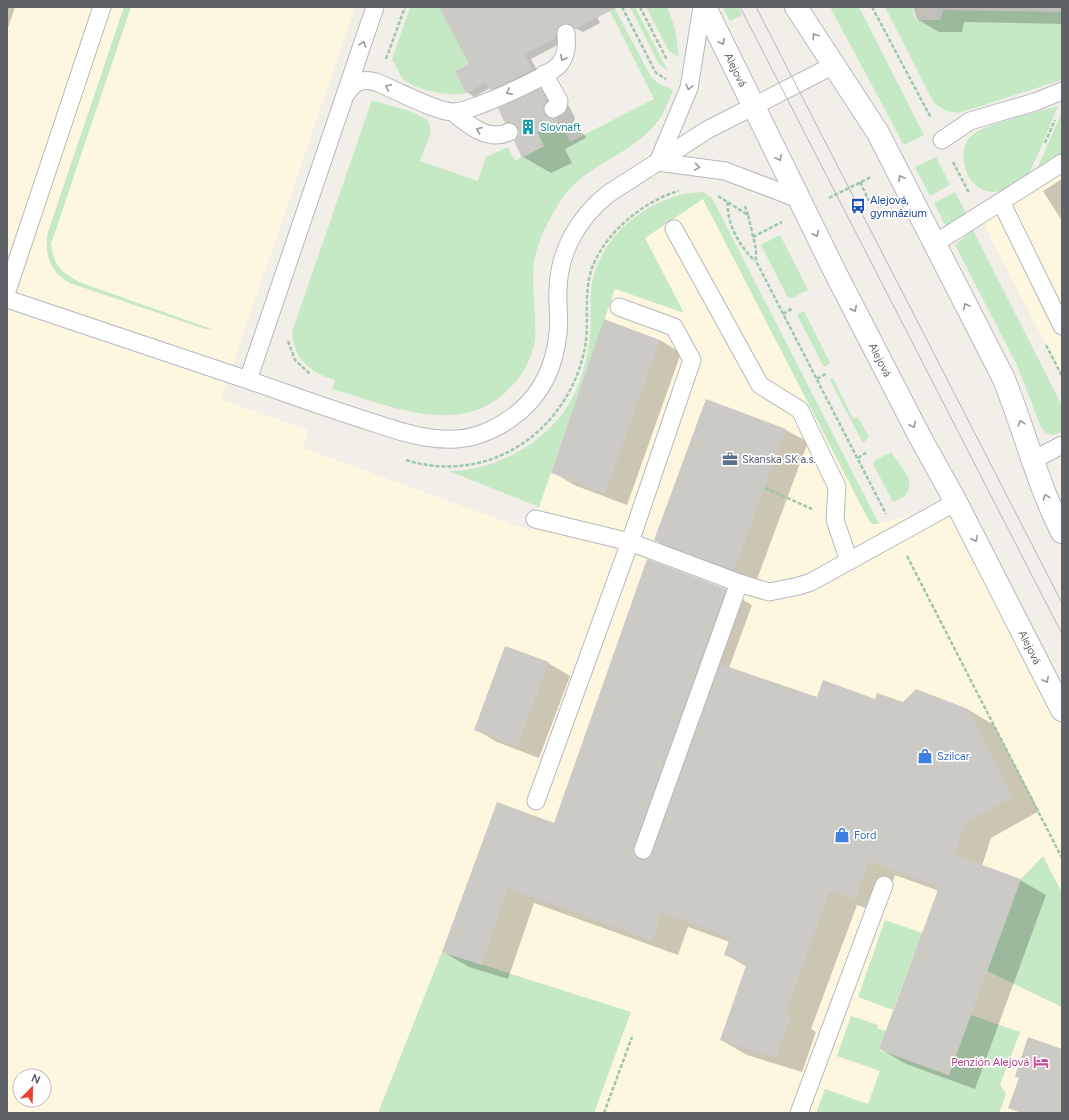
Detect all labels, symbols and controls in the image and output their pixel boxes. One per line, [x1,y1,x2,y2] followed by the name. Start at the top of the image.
[812,33,820,40] one-way arrow
[717,38,725,45] one-way arrow
[358,41,367,48] one-way arrow
[722,51,750,89] street label: Alejová
[560,54,567,61] one-way arrow
[685,83,694,90] one-way arrow
[385,84,393,92] one-way arrow
[506,87,513,95] one-way arrow
[519,118,537,136] building icon: Slovnaft
[540,121,581,134] place label: Slovnaft
[476,127,483,135] one-way arrow
[774,154,782,162] one-way arrow
[694,162,700,171] one-way arrow
[898,174,905,182] one-way arrow
[870,194,927,220] place label: Alejová, gymnázium
[849,197,867,215] bus stop icon: Alejová, gymnázium
[812,230,819,237] one-way arrow
[963,303,971,310] one-way arrow
[849,305,857,312] one-way arrow
[866,341,894,379] street label: Alejová
[908,420,916,428] one-way arrow
[1017,420,1026,427] one-way arrow
[721,450,739,468] office icon: Skanska SK a.s.
[742,453,816,466] place label: Skanska SK a.s.
[1043,494,1051,501] one-way arrow
[970,535,978,542] one-way arrow
[1016,628,1044,666] street label: Alejová
[1042,676,1049,683] one-way arrow
[916,747,934,765] shop icon: Szilcar
[937,750,970,763] place label: Szilcar
[833,826,851,844] shop icon: Ford
[854,829,876,842] place label: Ford
[1032,1053,1050,1071] hotel icon: Penzión Alejová
[951,1056,1029,1069] place label: Penzión Alejová
[12,1068,52,1108] north arrow
[29,1072,42,1087] text: N

